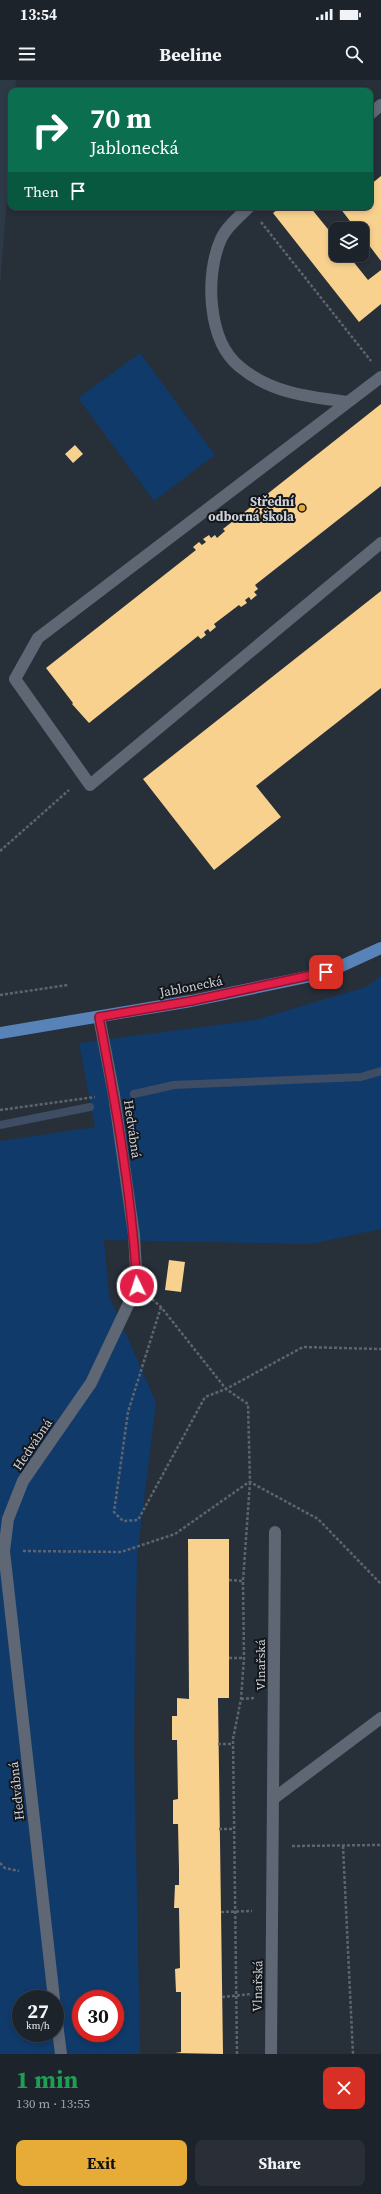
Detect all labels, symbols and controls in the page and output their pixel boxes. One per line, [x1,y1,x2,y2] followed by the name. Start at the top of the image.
[20,4,57,25] text: 13:54
[159,42,222,67] text: Beeline
[16,43,38,65] icon: menu
[343,43,365,65] icon: search
[90,99,152,137] text: 70 m
[24,104,76,156] icon: right
[90,135,179,160] text: Jablonecká
[67,180,89,202] icon: arrive
[24,181,59,202] text: Then
[329,222,369,262] map controls
[329,222,369,262] button: layers
[208,493,294,525] place label: Střední odborná škola
[297,503,307,513] marker: Střední odborná škola
[309,955,343,989] pin
[315,961,337,983] icon: arrive
[157,972,224,1001] street label: Jablonecká
[120,1099,145,1160] street label: Hedvábná
[116,1265,158,1307] position arrow
[9,1415,56,1473] street label: Hedvábná
[252,1639,269,1691] street label: Vlnařská
[5,1760,28,1821] street label: Hedvábná
[249,1960,266,2012] street label: Vlnařská
[72,1990,124,2042] speed limit sign: 30
[27,1997,49,2025] text: 27
[26,2019,50,2032] text: km/h
[16,2063,78,2096] text: 1 min
[323,2067,365,2109] button: close
[16,2095,90,2112] text: 130 m · 13:55
[16,2140,187,2186] button: Exit
[195,2140,365,2186] button: Share

